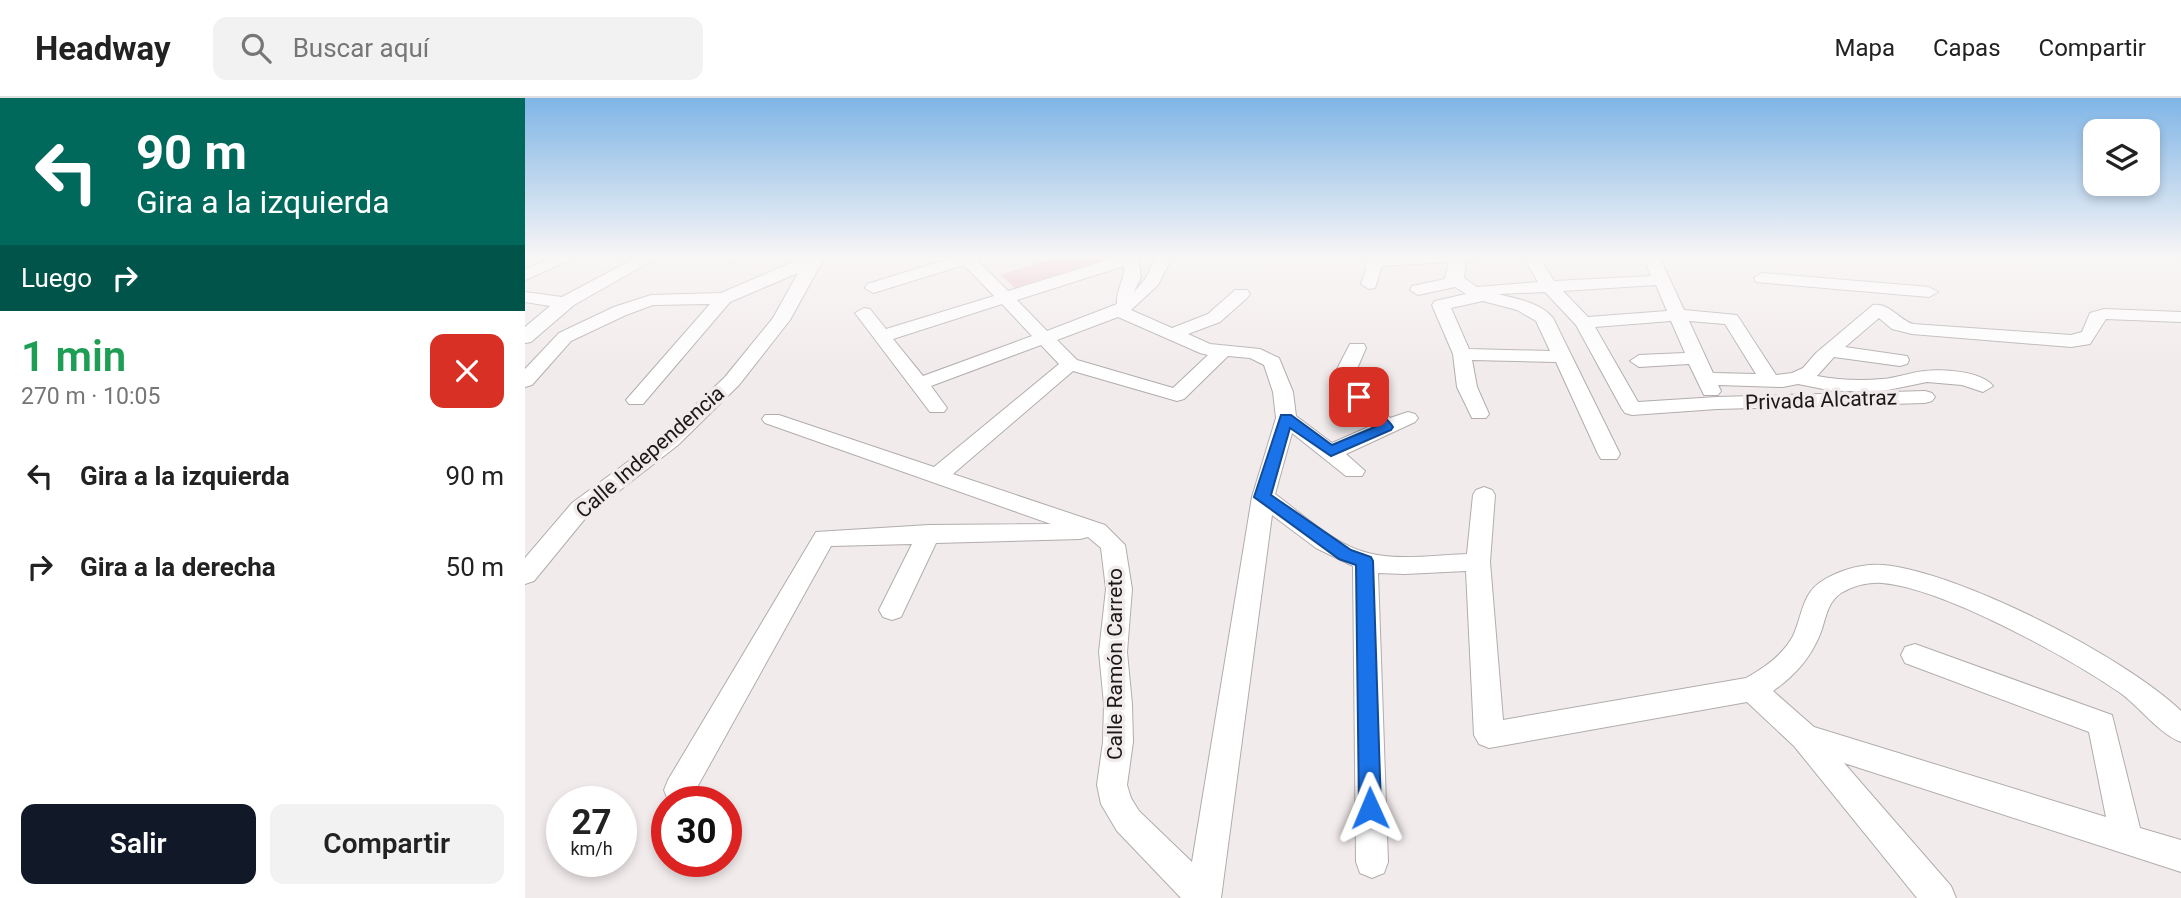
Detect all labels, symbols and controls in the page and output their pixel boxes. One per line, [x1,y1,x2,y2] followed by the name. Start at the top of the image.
[213,17,703,80] search box
[35,29,171,68] text: Headway
[237,29,275,67] icon: search
[293,33,429,63] text: Buscar aquí
[1834,34,1895,62] text: Mapa
[1933,34,2001,62] text: Capas
[2039,34,2146,62] text: Compartir
[2083,119,2160,196] map controls
[2083,119,2160,196] button: layers
[136,124,247,181] text: 90 m
[21,126,112,217] icon: left
[136,183,390,221] text: Gira a la izquierda
[106,259,144,297] icon: right
[21,263,92,293] text: Luego
[21,332,126,381] text: 1 min
[430,334,504,408] button: close
[1329,367,1389,427] pin
[1340,378,1378,416] icon: arrive
[571,381,729,523] street label: Calle Independencia
[21,383,160,410] text: 270 m · 10:05
[1745,385,1897,415] street label: Privada Alcatraz
[21,457,59,495] icon: left
[80,461,290,491] text: Gira a la izquierda
[446,461,504,491] text: 90 m
[21,548,59,586] icon: right
[80,552,276,582] text: Gira a la derecha
[446,552,504,582] text: 50 m
[1103,568,1127,760] street label: Calle Ramón Carreto
[1333,771,1407,845] position arrow
[651,786,742,877] speed limit sign: 30
[571,802,612,843] text: 27
[21,804,256,884] button: Salir
[270,804,504,884] button: Compartir
[570,838,613,859] text: km/h

